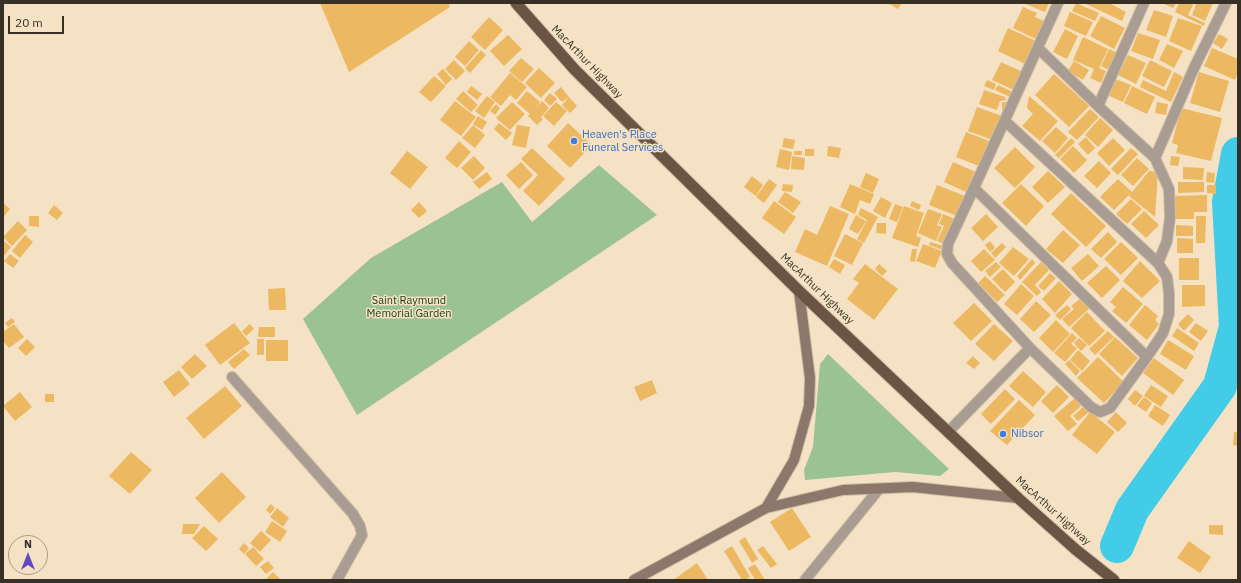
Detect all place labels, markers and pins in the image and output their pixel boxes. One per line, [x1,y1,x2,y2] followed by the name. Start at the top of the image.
[582,128,663,154] place label: Heaven's Place Funeral Services
[569,136,579,146] marker: Heaven's Place Funeral Services
[1011,427,1043,441] place label: Nibsor
[998,429,1008,439] marker: Nibsor

